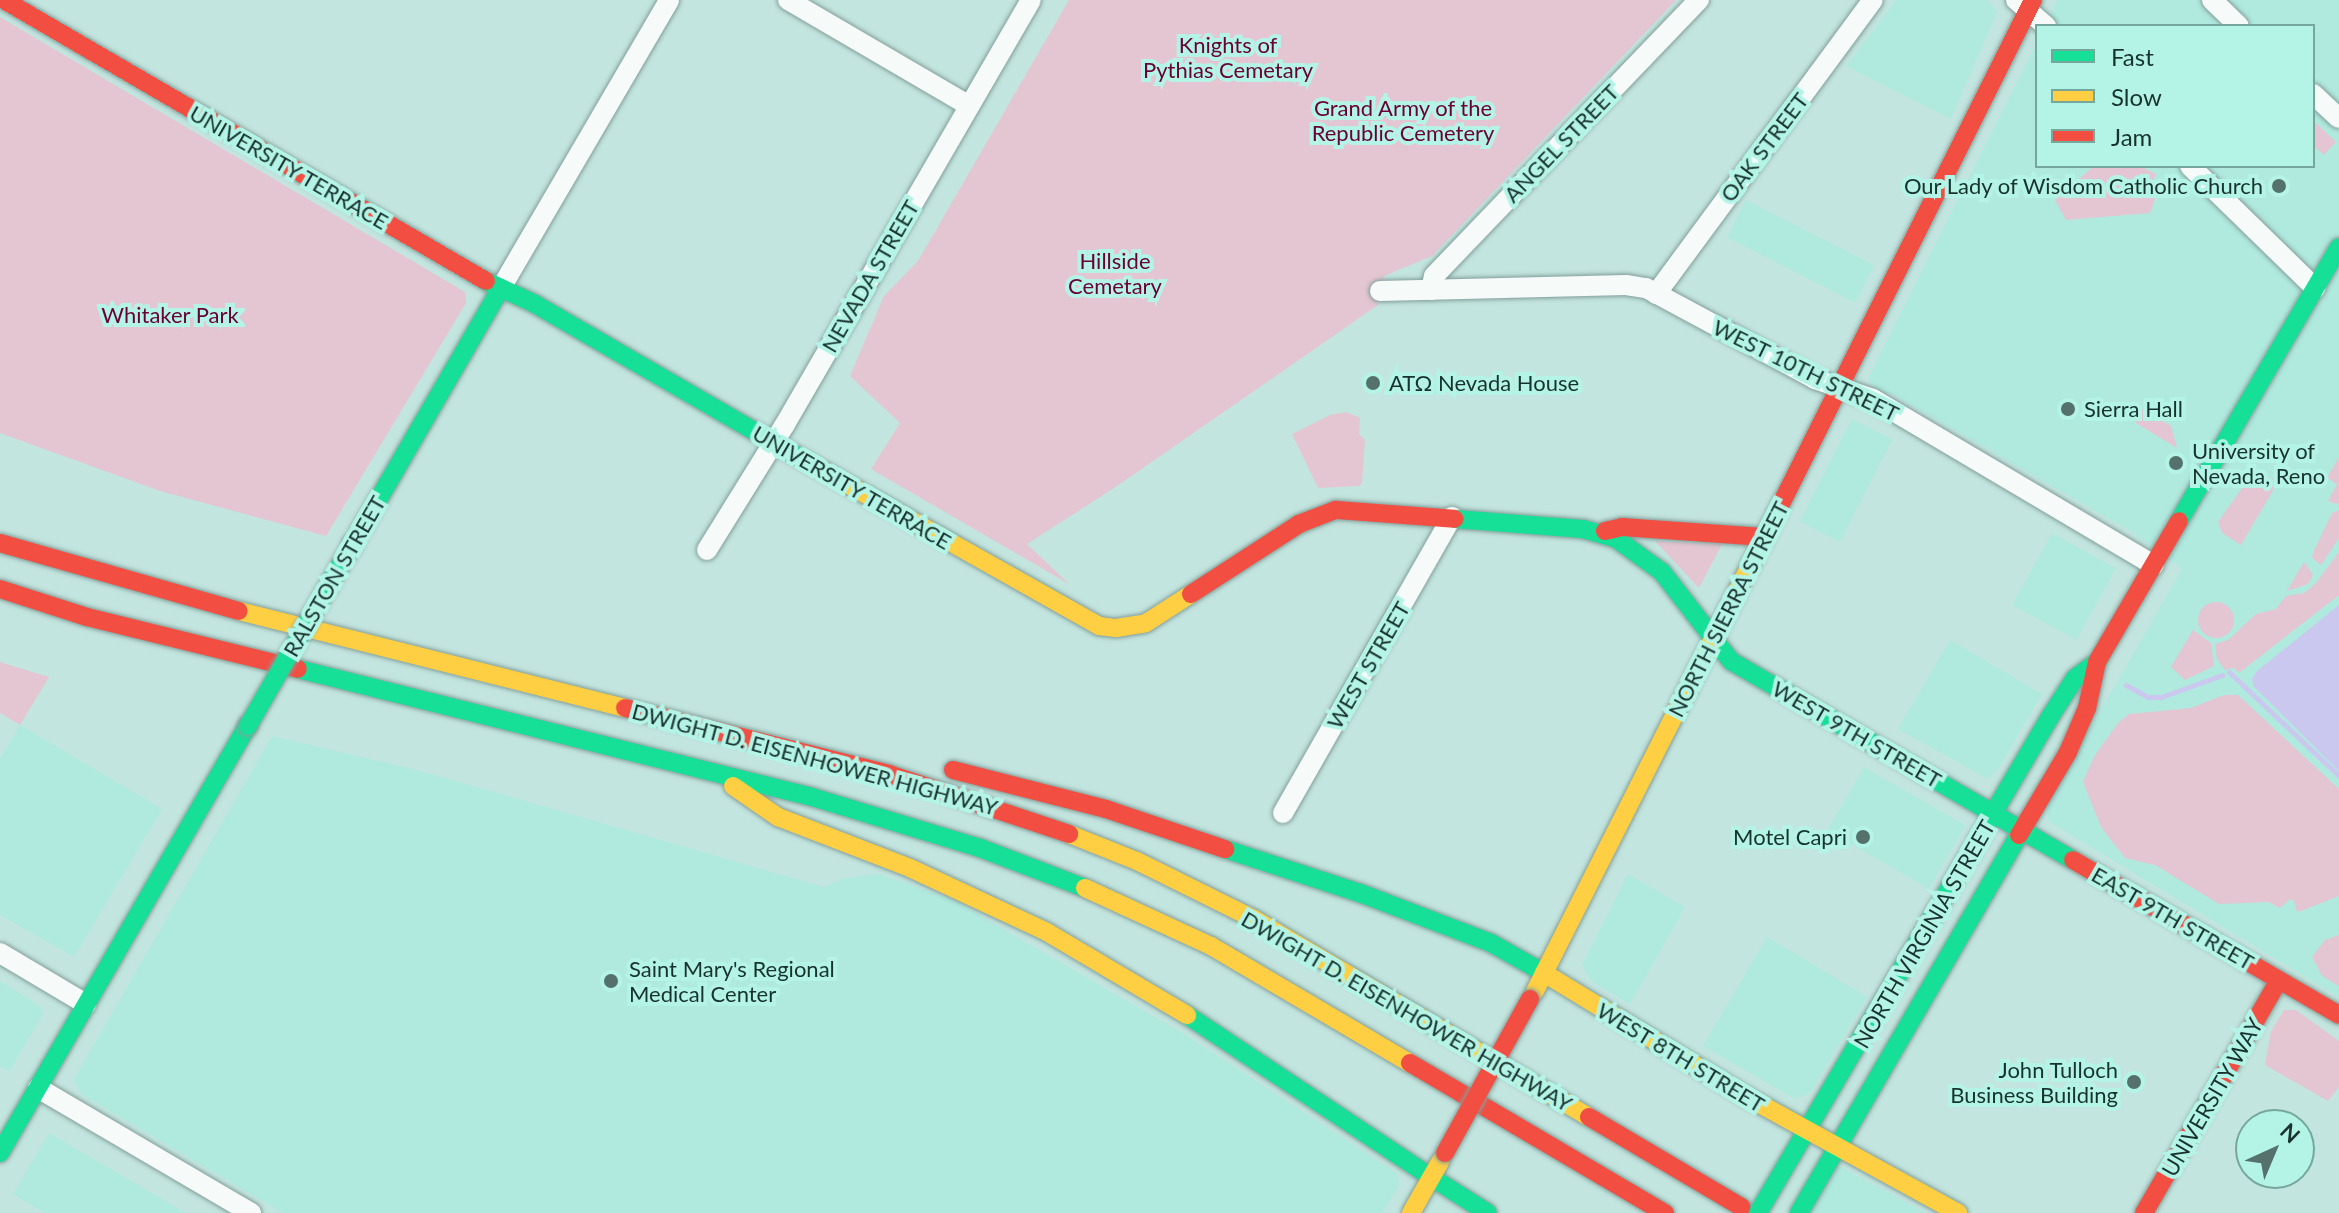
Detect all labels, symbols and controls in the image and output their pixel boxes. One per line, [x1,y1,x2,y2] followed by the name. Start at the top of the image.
[2035,24,2315,168] legend
[1143,31,1313,82] park label: Knights of Pythias Cemetary
[2111,42,2154,71] text: Fast
[1498,78,1624,208] street label: ANGEL STREET
[2111,82,2162,111] text: Slow
[1715,87,1813,207] street label: OAK STREET
[1312,94,1494,146] park label: Grand Army of the Republic Cemetery
[184,99,394,235] street label: UNIVERSITY TERRACE
[2111,122,2152,151] text: Jam
[1902,173,2263,199] place label: Our Lady of Wisdom Catholic Church
[2270,177,2288,195] marker: Our Lady of Wisdom Catholic Church
[816,195,924,357] street label: NEVADA STREET
[1068,247,1162,298] park label: Hillside Cemetary
[101,302,239,328] park label: Whitaker Park
[1708,313,1904,427] street label: WEST 10TH STREET
[1389,370,1579,396] place label: ΑΤΩ Nevada House
[1364,374,1382,392] marker: ΑΤΩ Nevada House
[2084,396,2183,422] place label: Sierra Hall
[2059,400,2077,418] marker: Sierra Hall
[747,419,957,555] street label: UNIVERSITY TERRACE
[2192,437,2325,488] place label: University of Nevada, Reno
[2167,454,2185,472] marker: University of Nevada, Reno
[277,491,391,661] street label: RALSTON STREET
[1662,496,1794,722] street label: NORTH SIERRA STREET
[1321,596,1415,734] street label: WEST STREET
[1768,675,1946,793] street label: WEST 9TH STREET
[629,697,1001,821] street label: DWIGHT D. EISENHOWER HIGHWAY
[1847,815,2001,1053] street label: NORTH VIRGINIA STREET
[1733,824,1847,850] place label: Motel Capri
[1854,828,1872,846] marker: Motel Capri
[2087,861,2259,975] street label: EAST 9TH STREET
[1237,905,1577,1117] street label: DWIGHT D. EISENHOWER HIGHWAY
[629,955,835,1006] place label: Saint Mary's Regional Medical Center
[600,970,622,992] marker: Saint Mary's Regional Medical Center
[1592,996,1770,1118] street label: WEST 8TH STREET
[2156,1013,2268,1181] street label: UNIVERSITY WAY
[1950,1056,2118,1108] place label: John Tulloch Business Building
[2125,1073,2143,1091] marker: John Tulloch Business Building
[2235,1109,2315,1189] north arrow
[2275,1117,2306,1148] text: N

